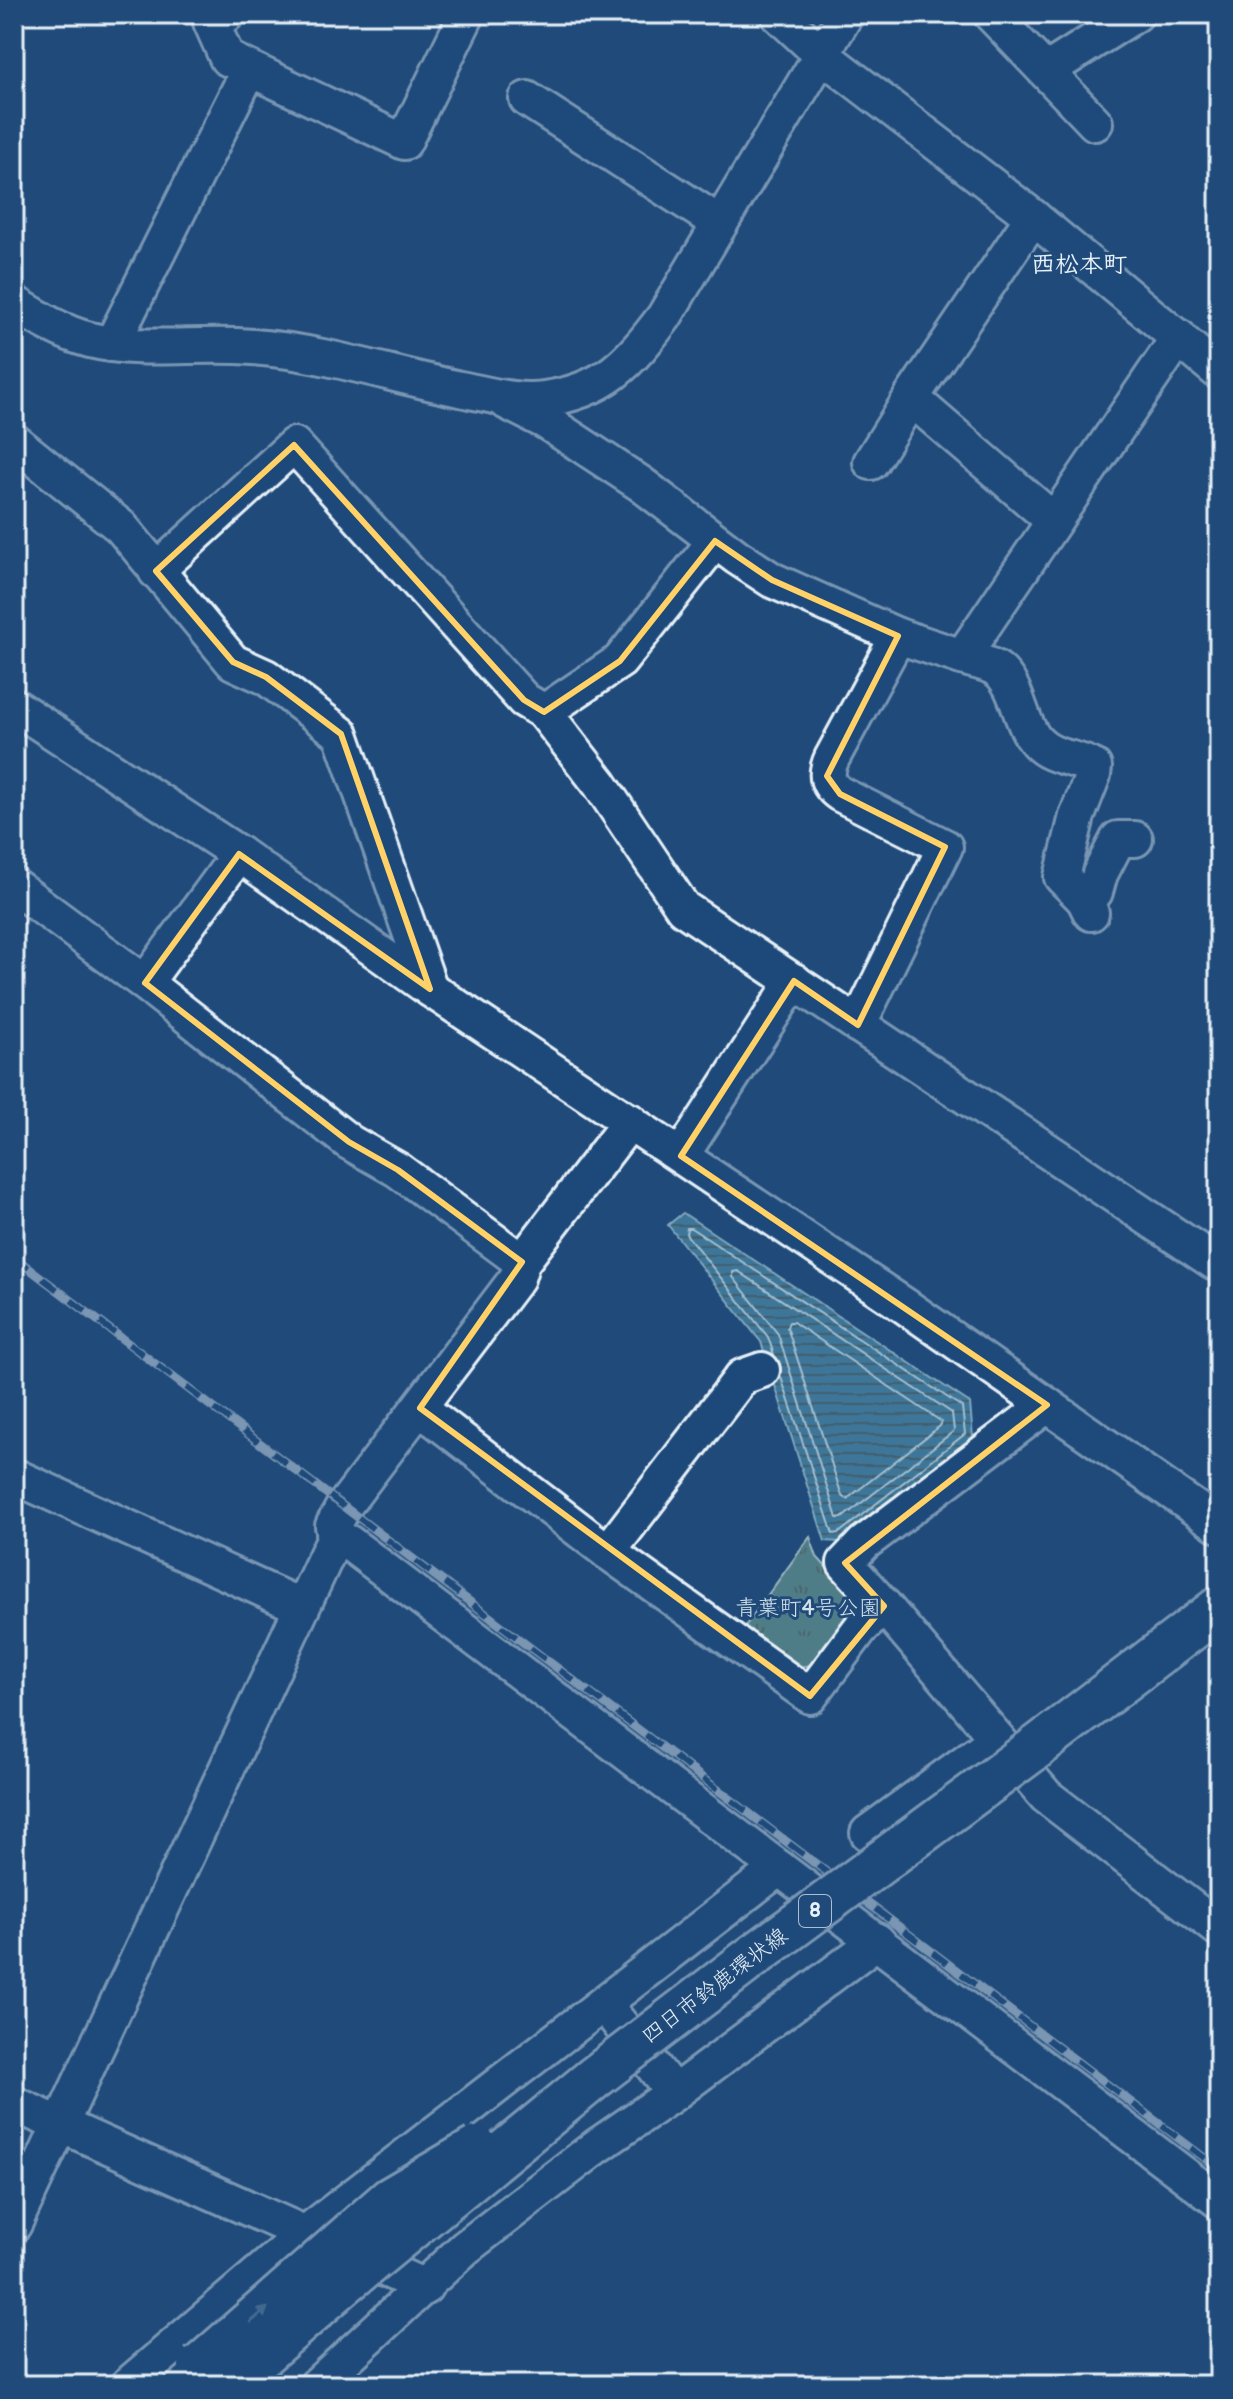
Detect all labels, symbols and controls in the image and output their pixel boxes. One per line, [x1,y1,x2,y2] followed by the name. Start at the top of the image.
[1031,250,1127,279] district label: 西松本町
[735,1595,881,1622] park label: 青葉町4号公園
[799,1895,831,1927] road number: 8
[637,1922,793,2050] street label: 四日市鈴鹿環状線
[249,2306,268,2324] one-way arrow

